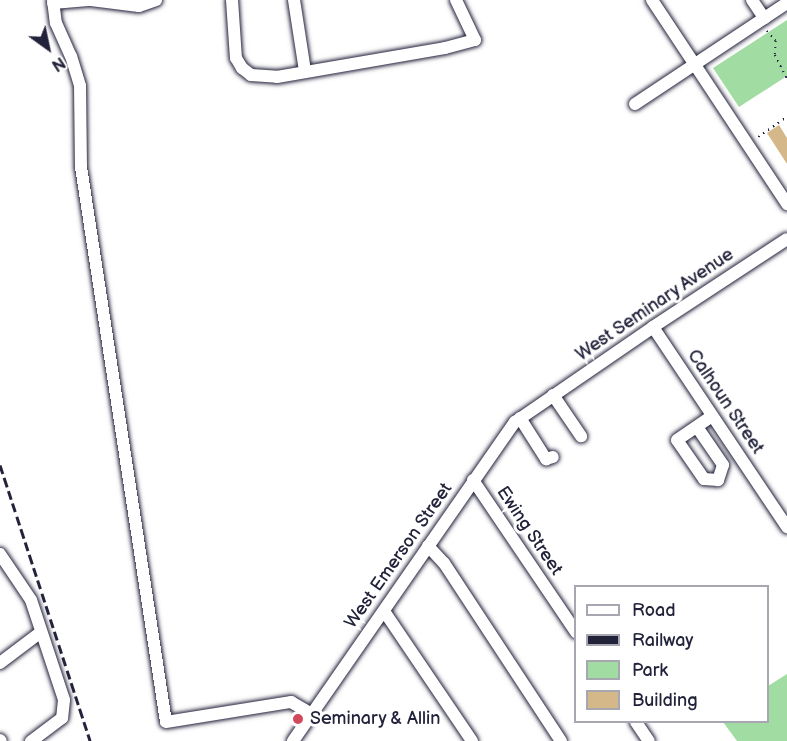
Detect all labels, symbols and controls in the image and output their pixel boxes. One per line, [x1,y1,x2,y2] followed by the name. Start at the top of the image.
[18,18,78,78] north arrow
[48,52,68,75] text: N
[571,244,739,366] street label: West Seminary Avenue
[682,346,768,458] street label: Calhoun Street
[341,479,457,633] street label: West Emerson Street
[491,482,567,580] street label: Ewing Street
[574,585,769,723] legend
[632,600,676,621] text: Road
[632,630,694,651] text: Railway
[632,660,668,681] text: Park
[632,690,698,711] text: Building
[310,708,442,730] place label: Seminary & Allin
[291,712,305,726] marker: Seminary & Allin

